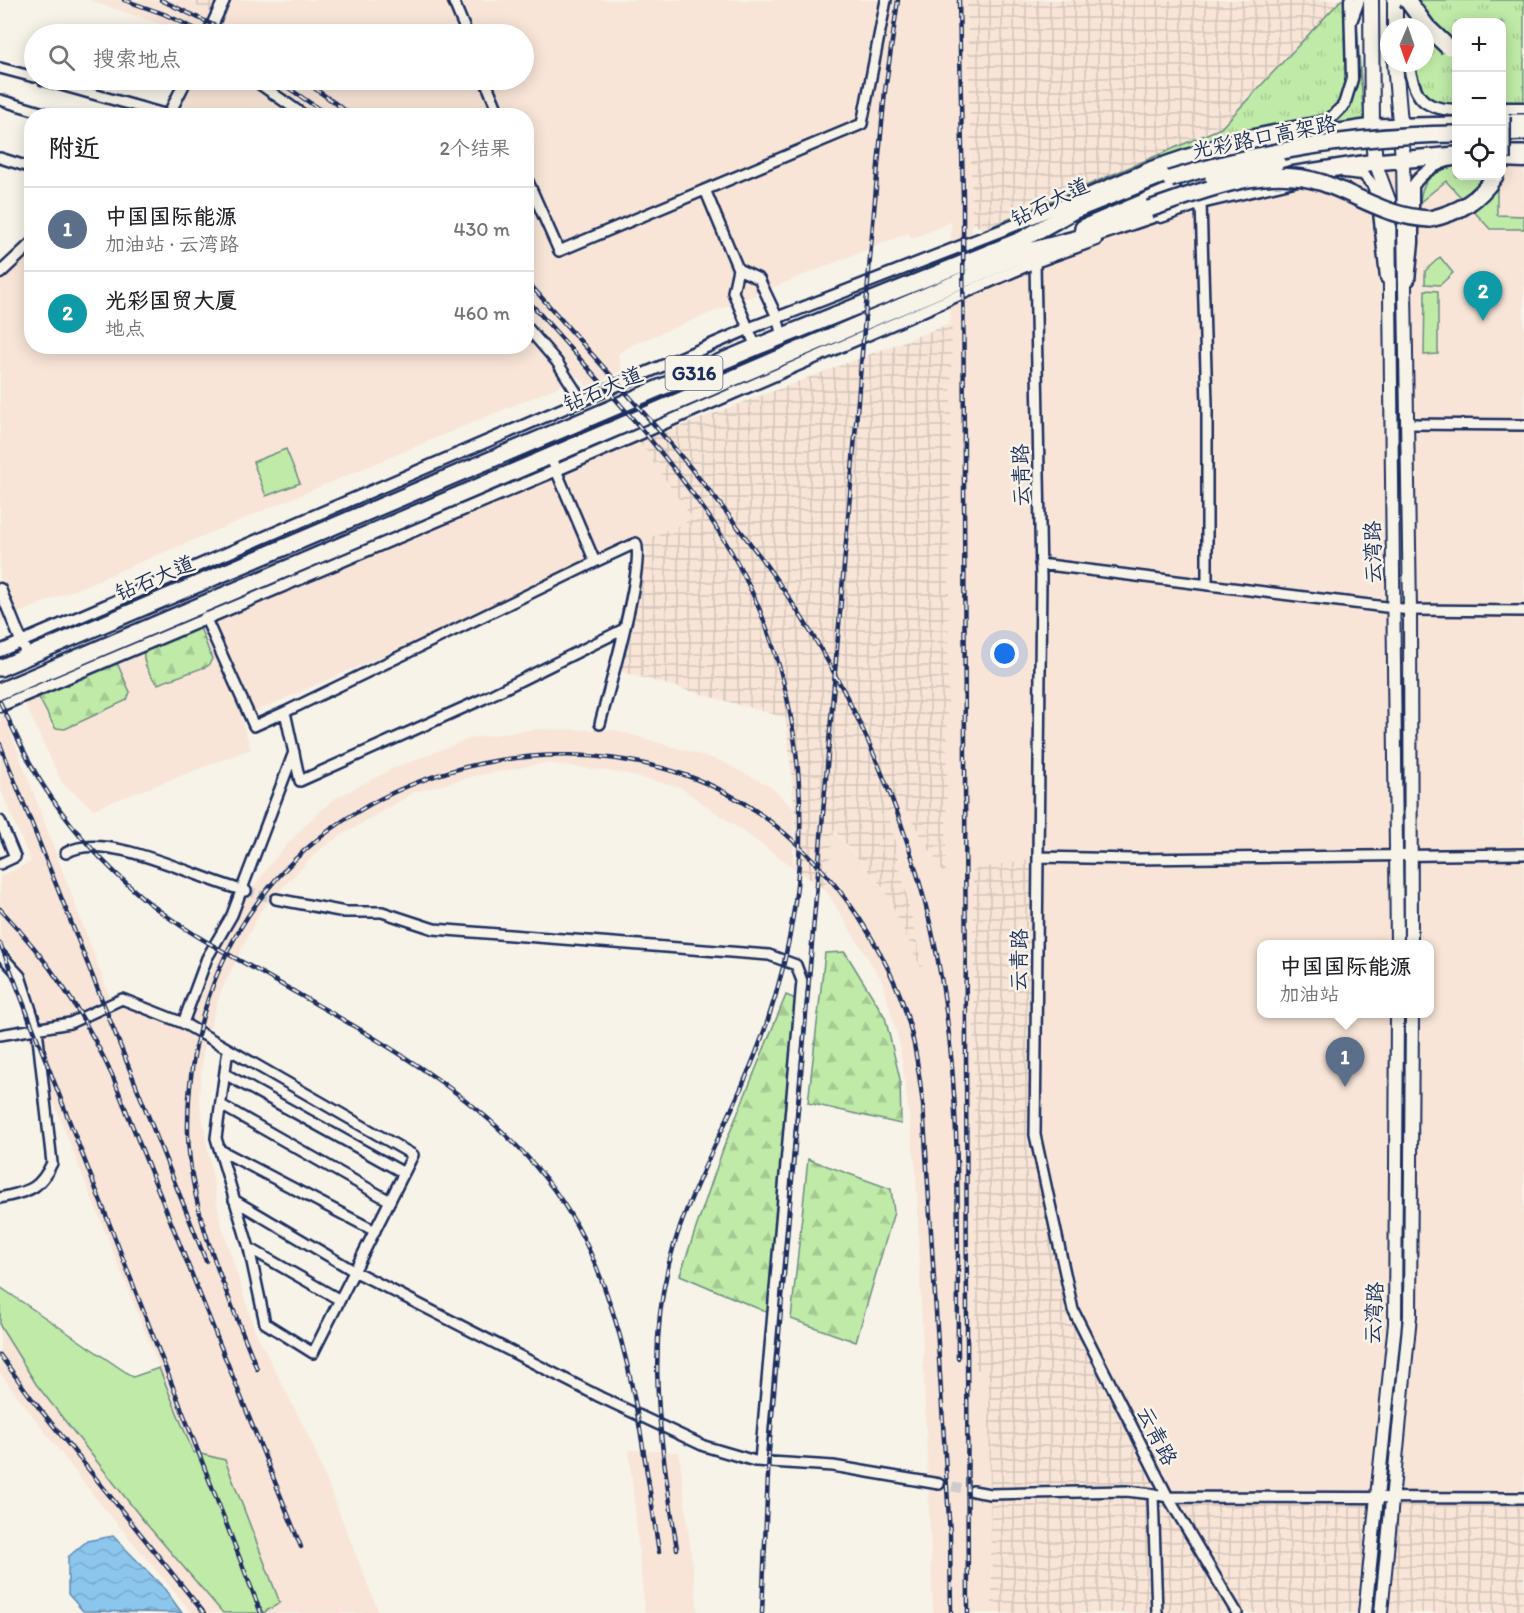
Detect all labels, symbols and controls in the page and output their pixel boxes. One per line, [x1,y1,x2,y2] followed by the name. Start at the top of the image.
[1380,18,1434,72] north arrow
[1452,18,1506,180] map controls
[1452,18,1506,72] button: +
[24,24,534,90] search box
[45,41,78,74] icon: search
[93,45,181,72] text: 搜索地点
[1452,72,1506,126] button: −
[1189,110,1338,163] street label: 光彩路口高架路
[1452,126,1506,180] button: locate
[48,132,100,164] text: 附近
[439,136,510,160] text: 2个结果
[1007,172,1093,231] street label: 钻石大道
[105,203,237,230] text: 中国国际能源
[63,217,72,241] text: 1
[453,217,510,241] text: 430 m
[105,232,239,256] text: 加油站 · 云湾路
[1464,272,1502,321] pin: 2
[105,287,237,314] text: 光彩国贸大厦
[62,301,73,325] text: 2
[454,301,510,325] text: 460 m
[105,316,145,340] text: 地点
[666,356,722,390] road number: G316
[559,361,646,416] street label: 钻石大道
[1007,443,1034,507] street label: 云青路
[1359,520,1386,584] street label: 云湾路
[111,550,198,605] street label: 钻石大道
[990,639,1019,668] your location
[1005,928,1032,992] street label: 云青路
[1257,940,1434,1018] popup
[1279,953,1412,980] text: 中国国际能源
[1279,982,1339,1006] text: 加油站
[1326,1038,1364,1087] pin: 1
[1359,1281,1388,1345] street label: 云湾路
[1132,1402,1183,1470] street label: 云青路

